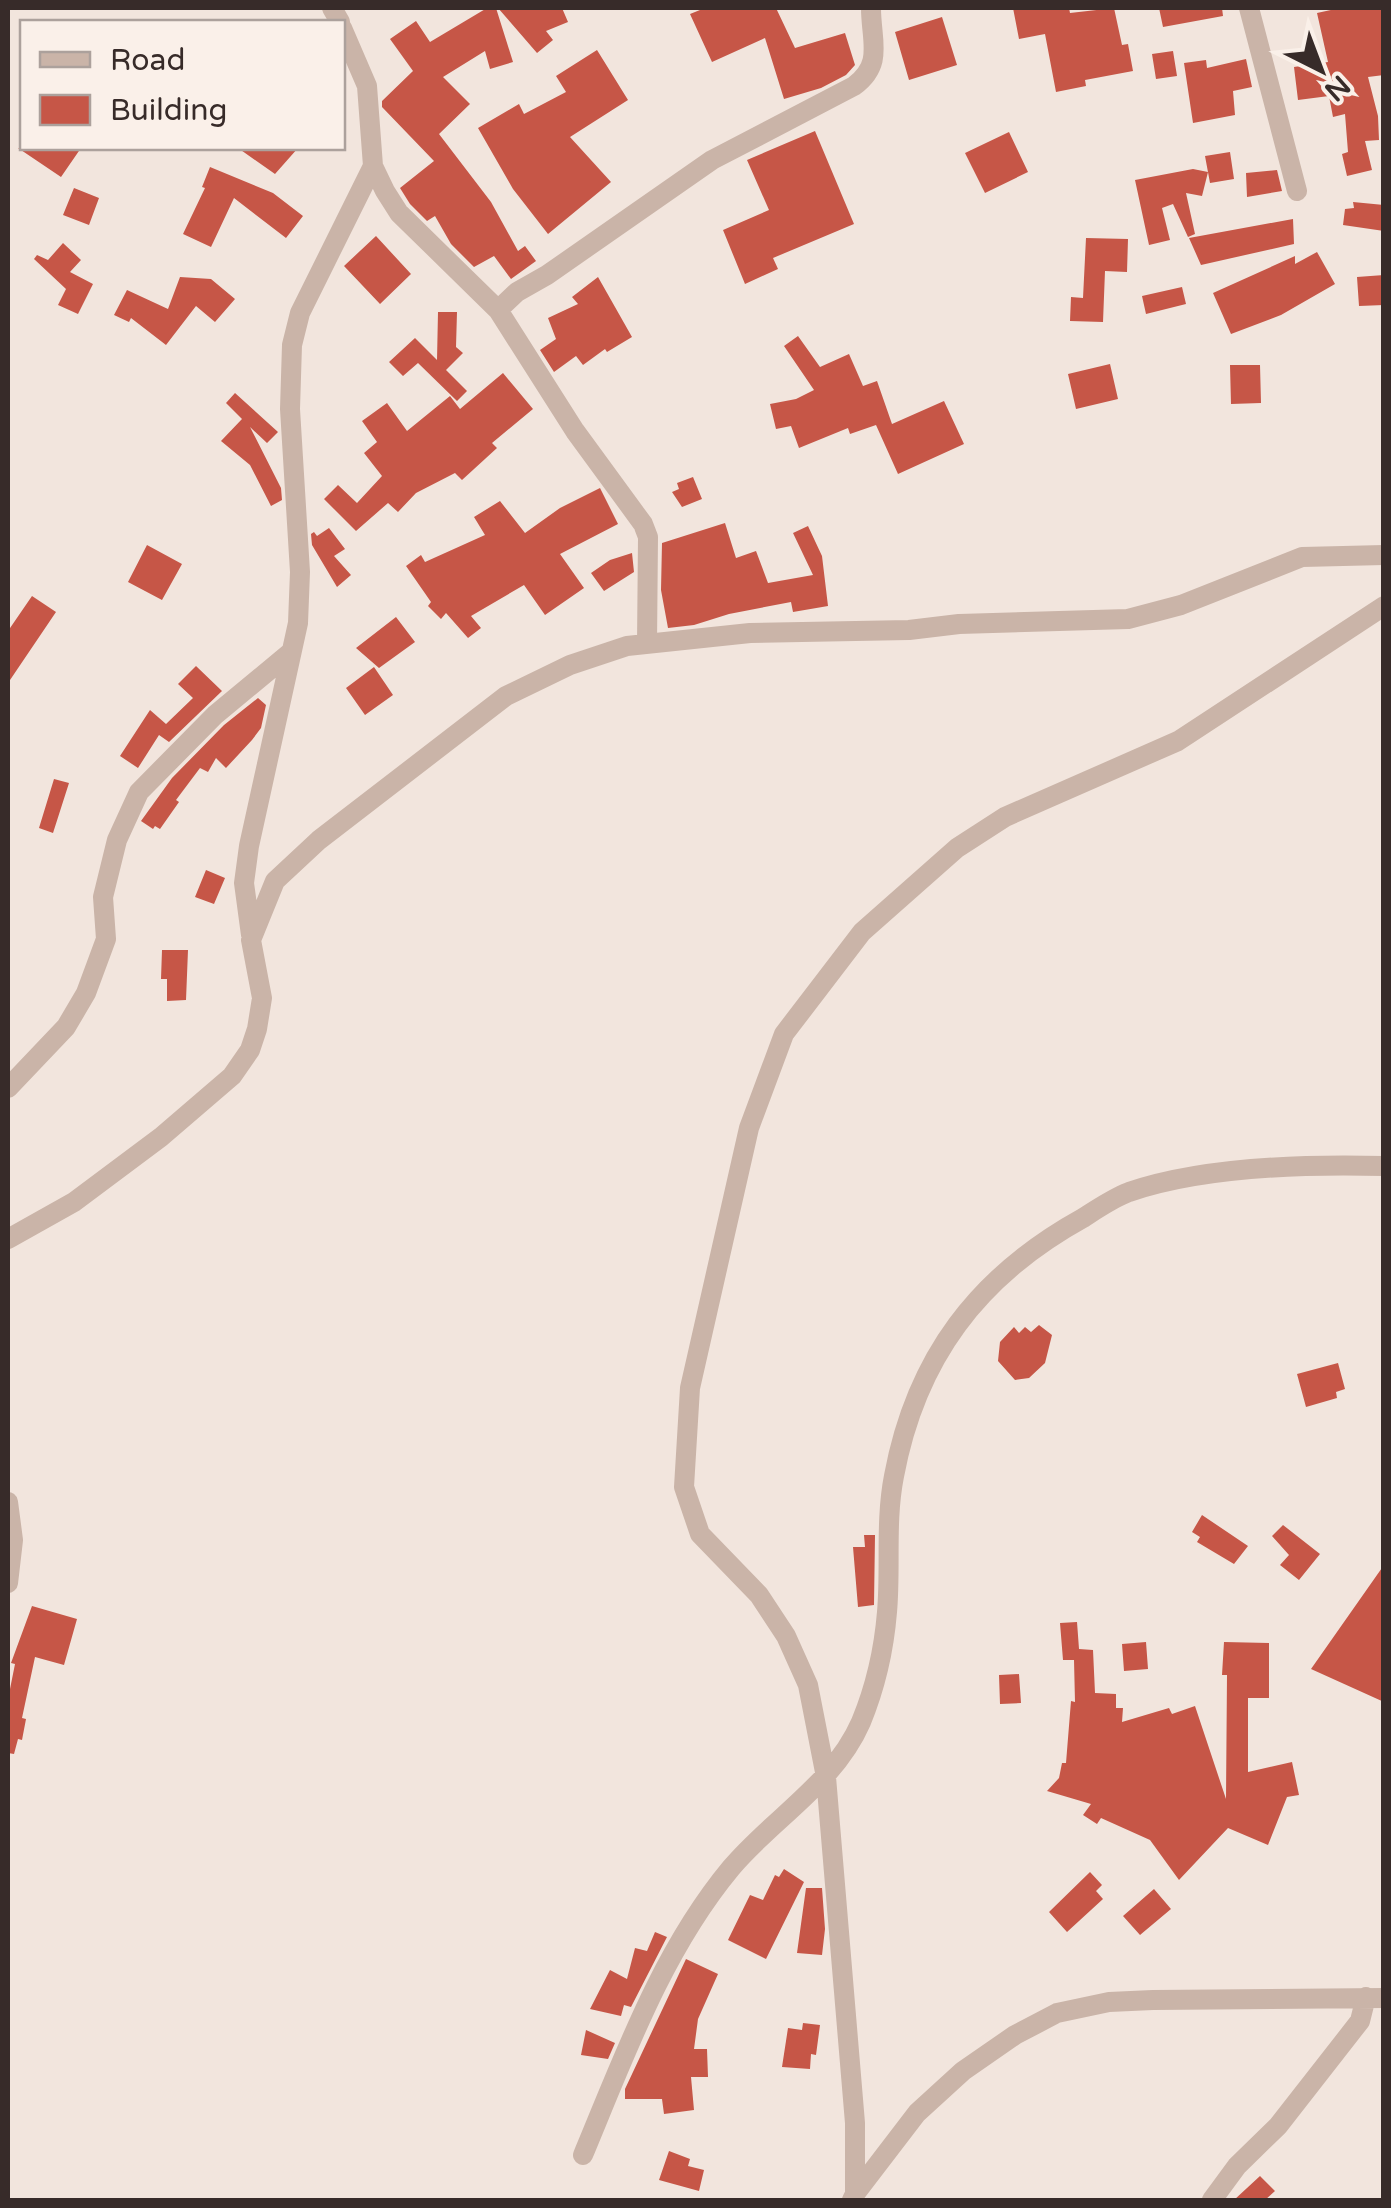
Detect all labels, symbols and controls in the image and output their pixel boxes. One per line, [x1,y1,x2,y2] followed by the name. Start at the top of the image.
[20,20,345,150] legend
[1271,20,1371,120] north arrow
[110,42,185,79] text: Road
[1317,68,1357,108] text: N
[110,92,227,129] text: Building

